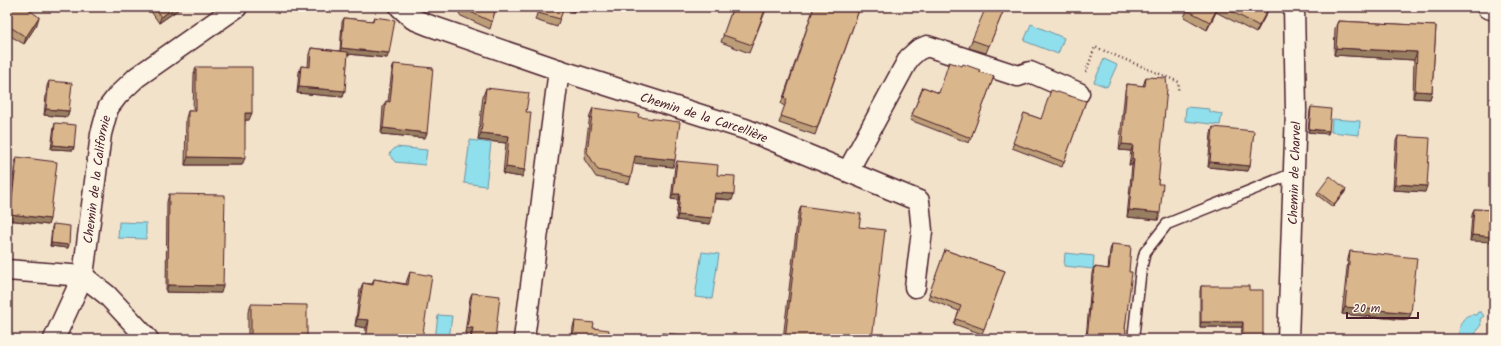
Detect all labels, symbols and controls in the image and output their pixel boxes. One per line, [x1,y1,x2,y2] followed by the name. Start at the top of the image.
[637,87,771,149] street label: Chemin de la Carcellière
[78,113,118,245] street label: Chemin de la Californie
[1283,121,1308,225] street label: Chemin de Charvel
[1347,294,1418,320] scale bar
[1353,299,1381,318] text: 20 m

